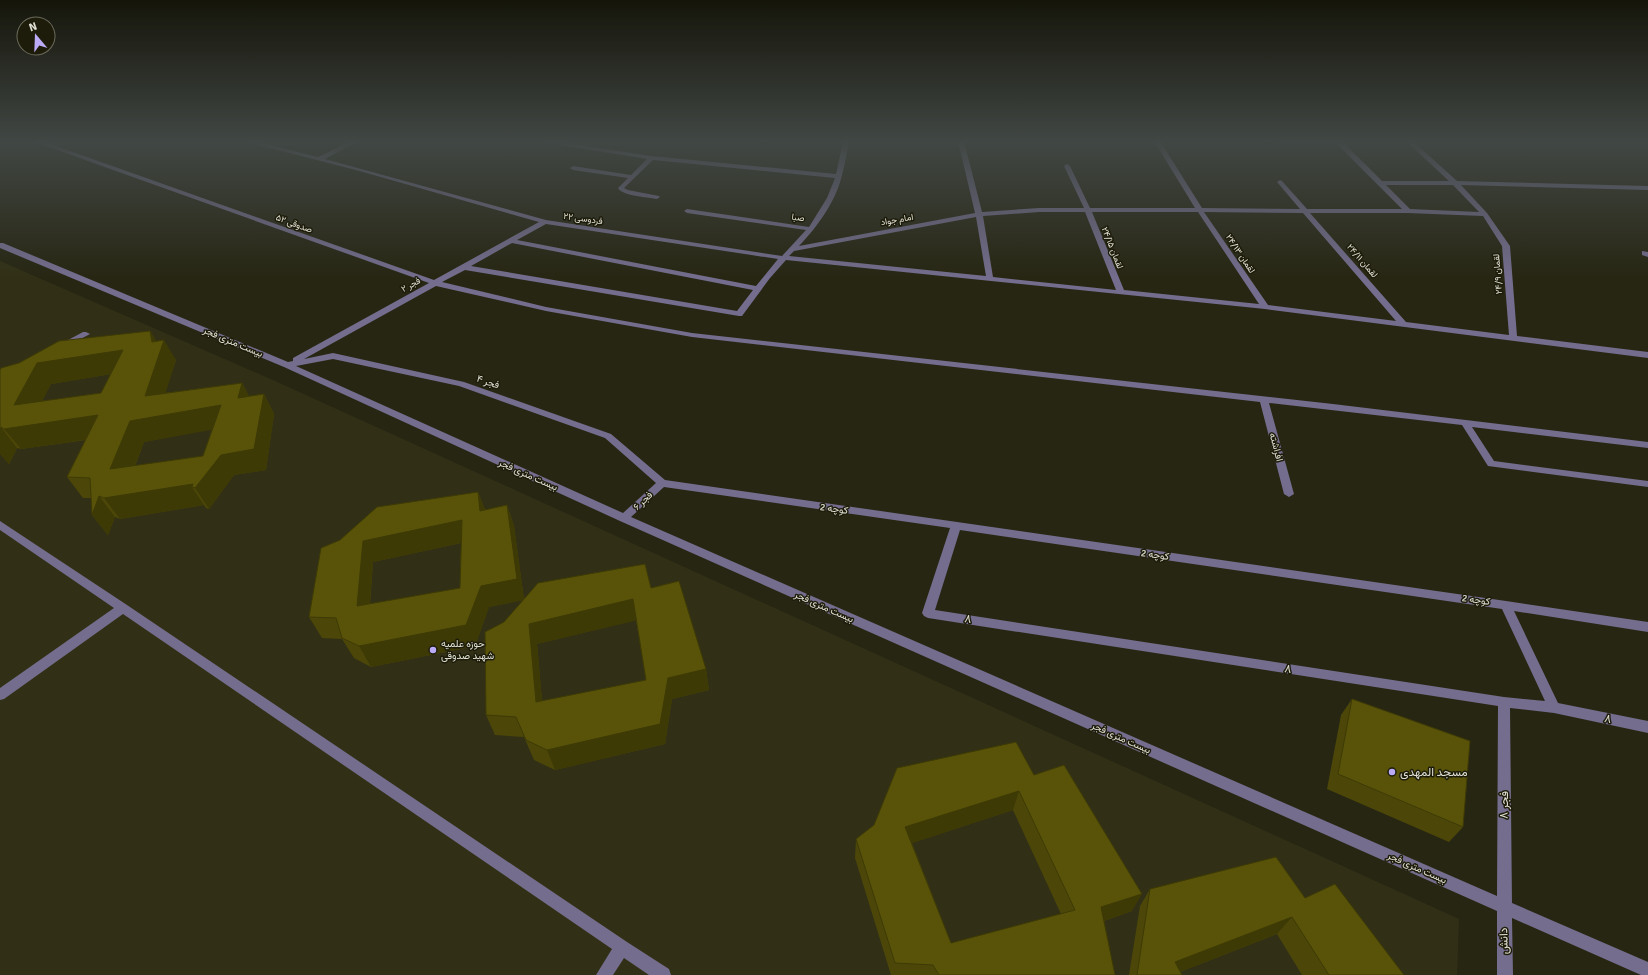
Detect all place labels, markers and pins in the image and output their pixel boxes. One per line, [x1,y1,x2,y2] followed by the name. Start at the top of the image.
[441,638,494,662] place label: حوزه علمیه شهید صدوقی
[428,645,438,655] marker: حوزه علمیه شهید صدوقی
[1400,765,1468,780] place label: مسجد المهدی
[1387,767,1397,777] marker: مسجد المهدی

